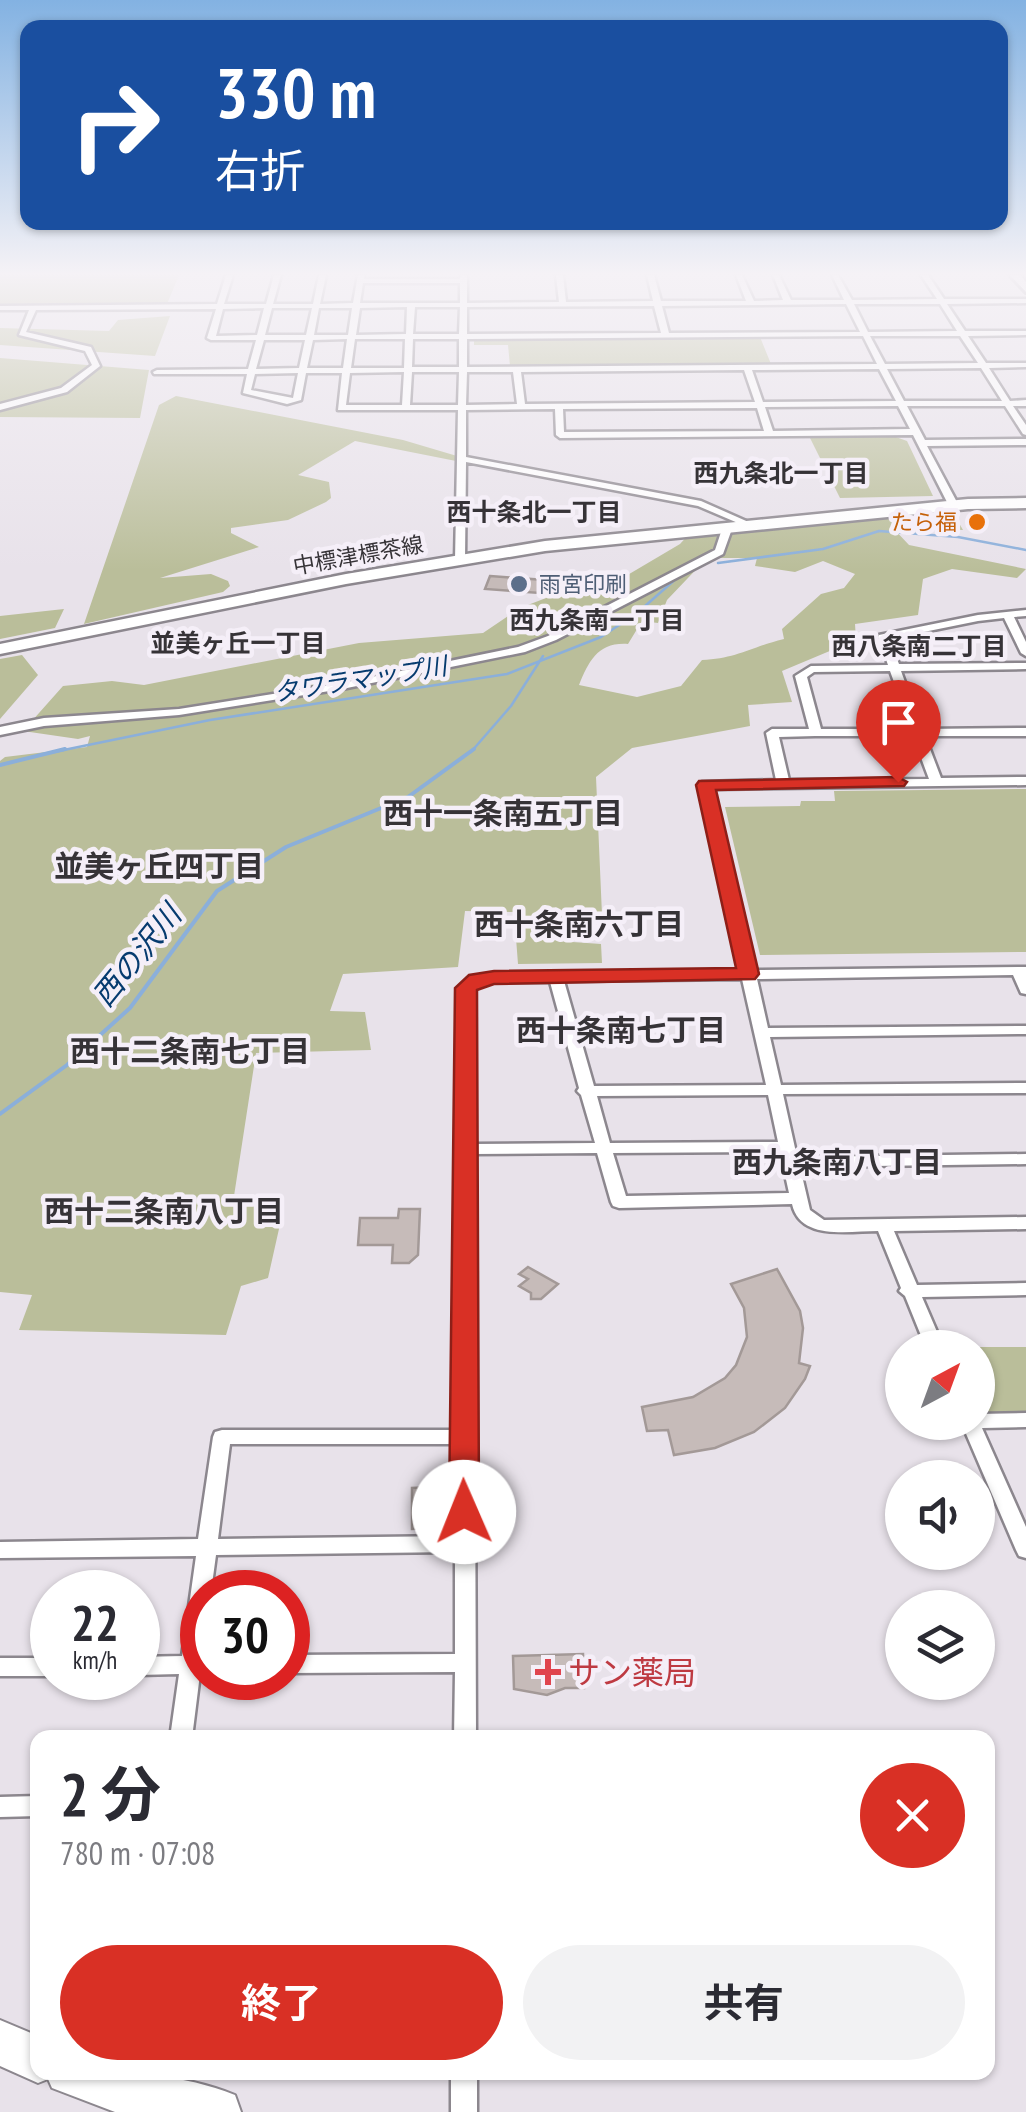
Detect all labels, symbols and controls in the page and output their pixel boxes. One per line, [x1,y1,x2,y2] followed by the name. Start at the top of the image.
[215,47,376,137] text: 330 m
[50,60,180,190] icon: right
[215,141,305,199] text: 右折
[693,457,869,489] district label: 西九条北一丁目
[446,496,622,528] district label: 西十条北一丁目
[891,508,957,536] place label: たら福
[966,511,988,533] marker: たら福
[291,530,425,580] street label: 中標津標茶線
[539,570,627,598] place label: 雨宮印刷
[508,573,530,595] marker: 雨宮印刷
[509,604,685,636] district label: 西九条南一丁目
[150,627,326,659] district label: 並美ヶ丘一丁目
[831,630,1007,662] district label: 西八条南二丁目
[271,649,452,708] water label: タワラマップ川
[856,680,941,783] pin
[871,695,926,750] icon: arrive
[383,793,623,832] district label: 西十一条南五丁目
[54,846,264,885] district label: 並美ヶ丘四丁目
[83,894,191,1014] water label: 西の沢川
[474,904,684,943] district label: 西十条南六丁目
[516,1010,726,1049] district label: 西十条南七丁目
[70,1031,310,1070] district label: 西十二条南七丁目
[732,1142,942,1181] district label: 西九条南八丁目
[44,1191,284,1230] district label: 西十二条南八丁目
[885,1330,995,1440] north arrow
[885,1330,995,1700] map controls
[412,1460,516,1564] position arrow
[885,1460,995,1570] button: sound
[180,1570,310,1700] speed limit sign: 30
[71,1590,119,1655] text: 22
[885,1590,995,1700] button: layers
[73,1644,117,1676] text: km/h
[568,1651,696,1693] place label: サン薬局
[537,1661,559,1683] marker: サン薬局
[60,1755,161,1833] text: 2 分
[860,1763,965,1868] button: close
[60,1832,215,1874] text: 780 m · 07:08
[60,1945,503,2060] button: 終了
[523,1945,965,2060] button: 共有

